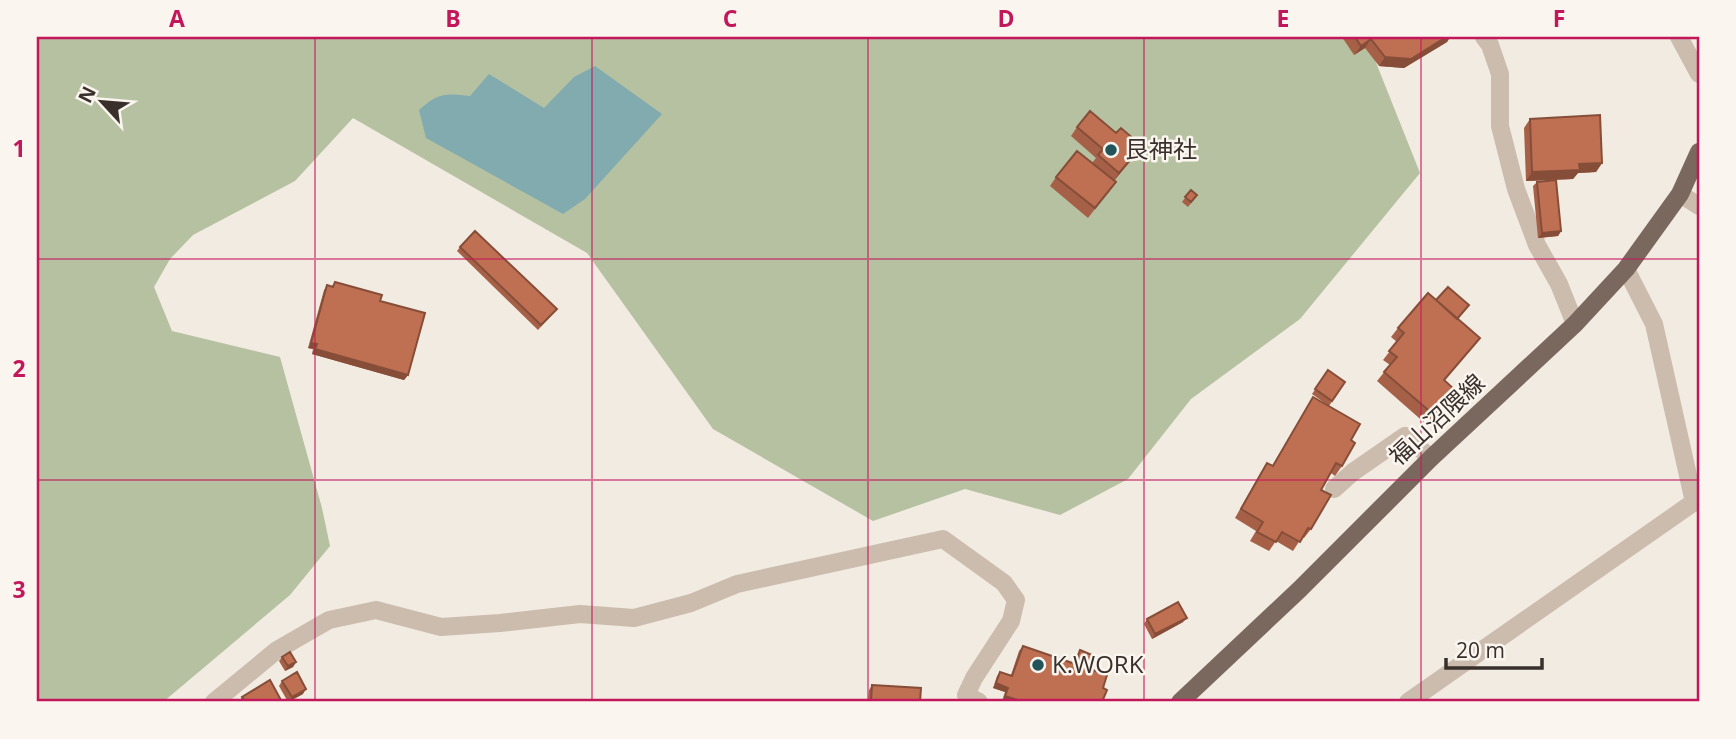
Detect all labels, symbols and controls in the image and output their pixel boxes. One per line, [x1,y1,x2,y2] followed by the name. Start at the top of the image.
[169,2,185,34] text: A
[445,2,461,34] text: B
[723,2,737,34] text: C
[997,2,1015,34] text: D
[1277,2,1289,34] text: E
[1553,2,1565,34] text: F
[66,66,136,136] north arrow
[72,82,102,107] text: N
[12,132,26,164] text: 1
[1125,132,1197,165] place label: 艮神社
[1103,142,1119,158] marker: 艮神社
[12,352,26,384] text: 2
[1381,366,1491,472] street label: 福山沼隈線
[12,573,26,605] text: 3
[1446,627,1542,671] scale bar
[1456,636,1505,664] text: 20 m
[1052,647,1144,680] place label: K.WORK
[1030,657,1046,673] marker: K.WORK

